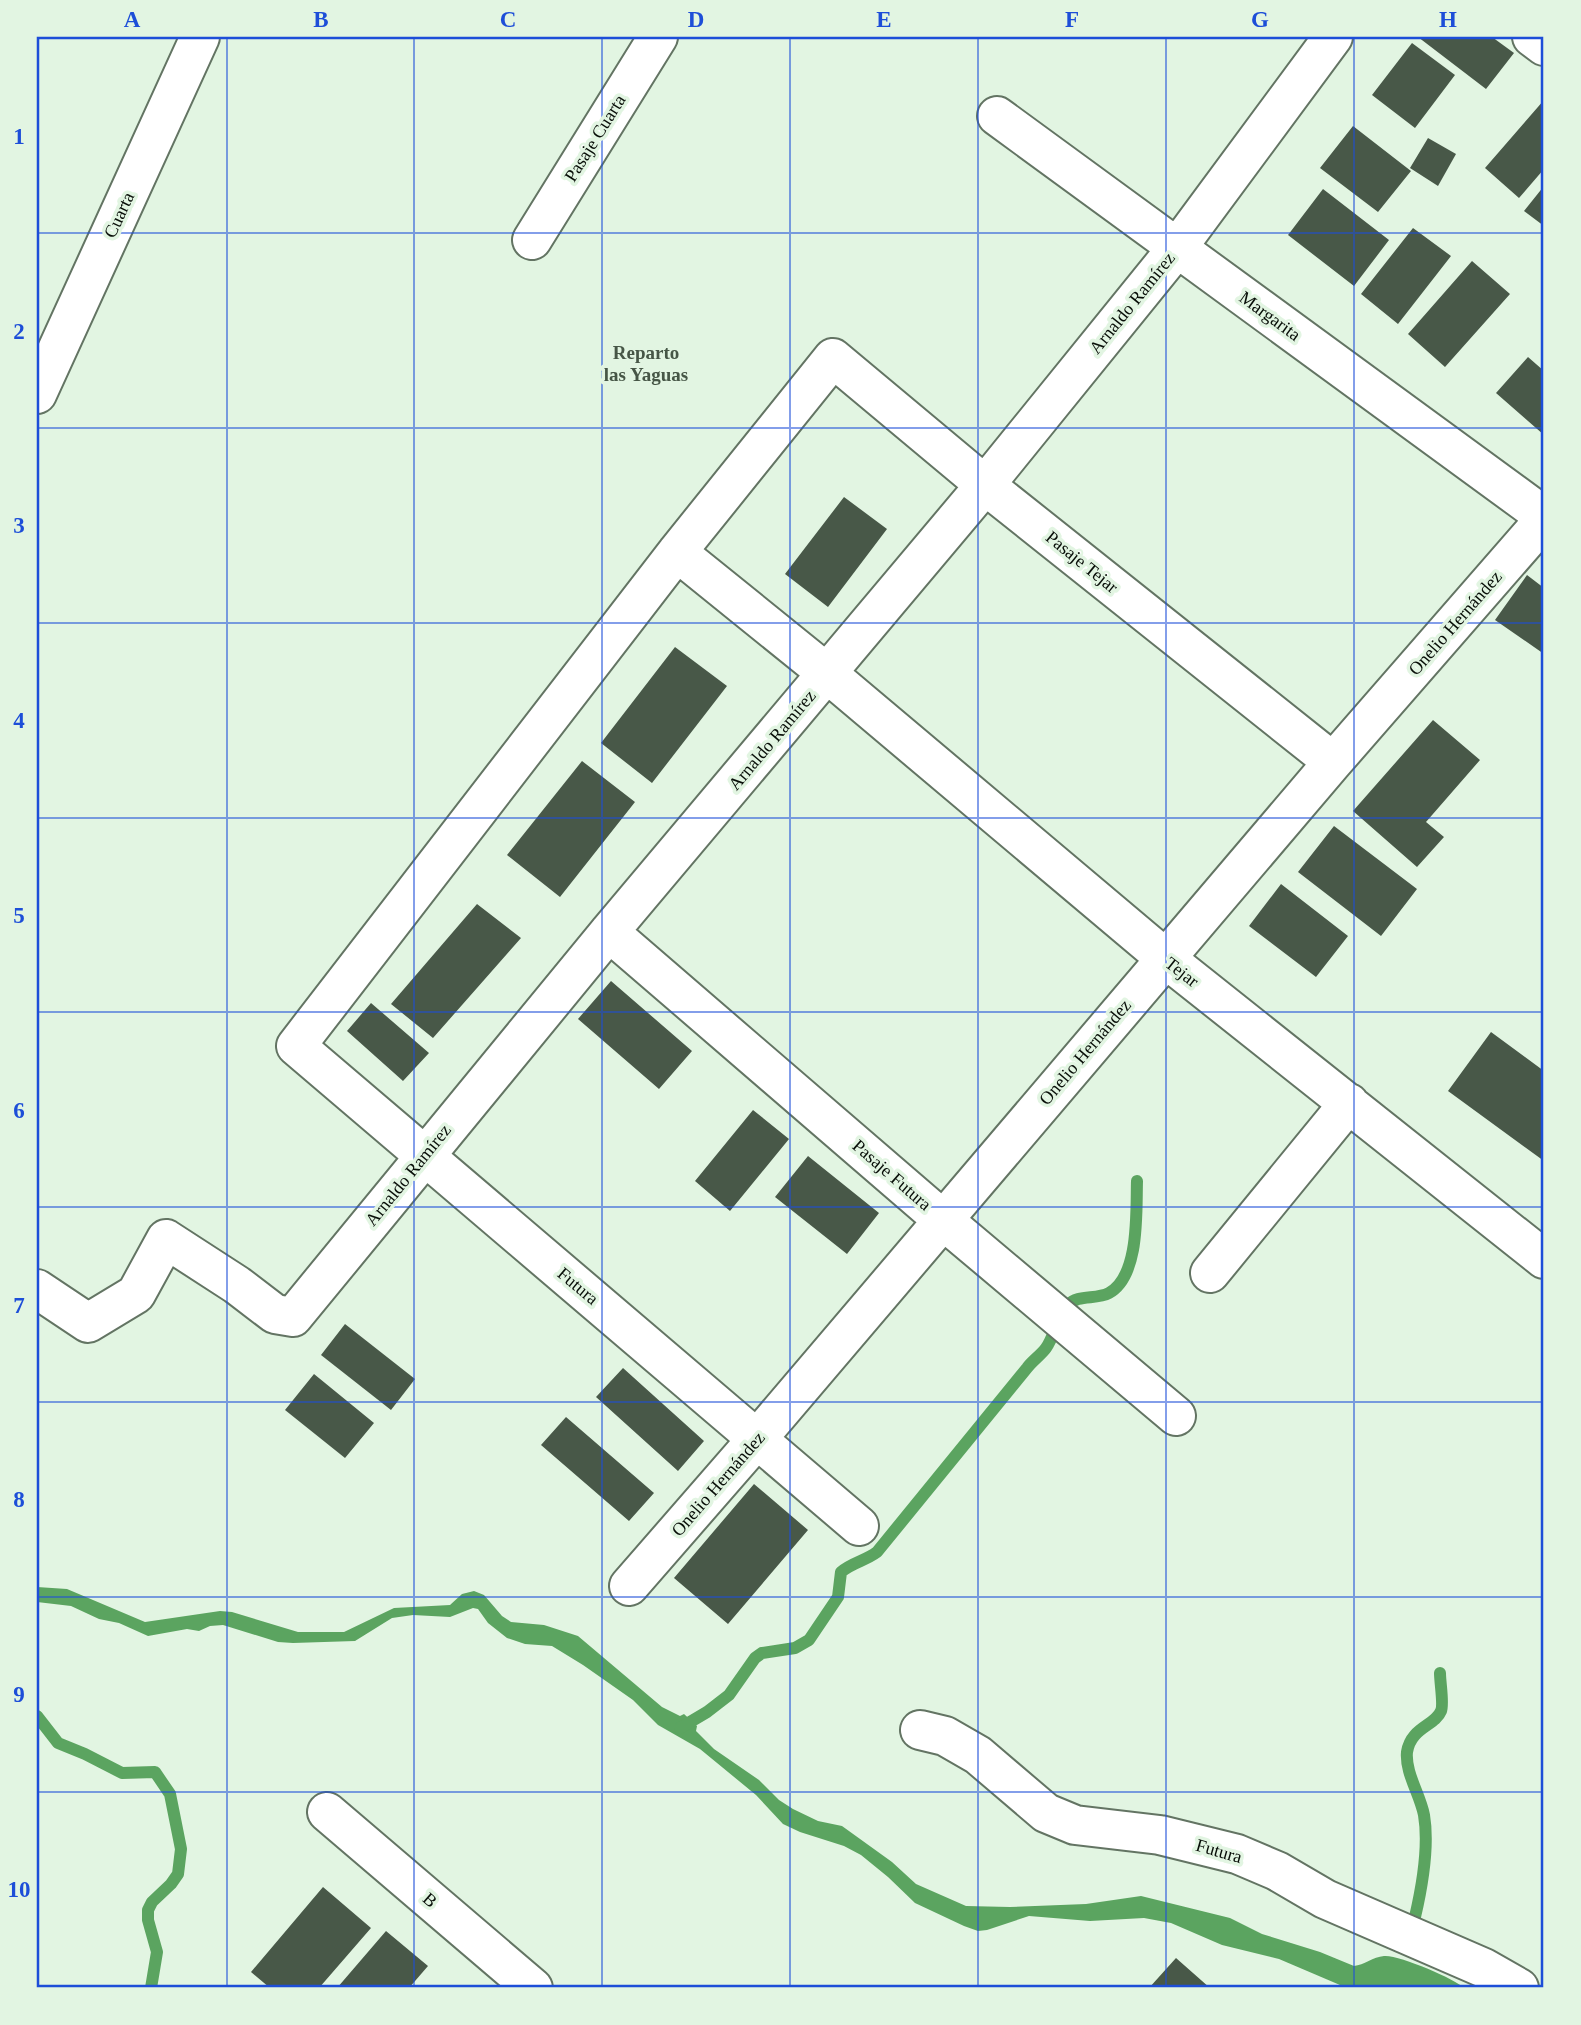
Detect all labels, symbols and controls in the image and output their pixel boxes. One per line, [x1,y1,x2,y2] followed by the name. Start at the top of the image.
[124,7,141,32] text: A
[313,7,329,32] text: B
[500,7,516,32] text: C
[688,7,704,32] text: D
[876,7,892,32] text: E
[1065,7,1079,32] text: F
[1251,7,1269,32] text: G
[1439,7,1457,32] text: H
[560,91,630,185] street label: Pasaje Cuarta
[13,124,25,149] text: 1
[100,189,138,241] street label: Cuarta
[1085,248,1179,358] street label: Arnaldo Ramírez
[1236,287,1304,345] street label: Margarita
[13,319,25,344] text: 2
[604,342,688,385] district label: Reparto las Yaguas
[13,513,25,538] text: 3
[1042,527,1122,597] street label: Pasaje Tejar
[1404,567,1506,679] street label: Onelio Hernández
[724,686,820,794] street label: Arnaldo Ramírez
[13,708,25,733] text: 4
[13,903,25,928] text: 5
[1161,953,1203,991] street label: Tejar
[1035,995,1135,1109] street label: Onelio Hernández
[13,1098,25,1123] text: 6
[361,1120,455,1230] street label: Arnaldo Ramírez
[849,1135,935,1215] street label: Pasaje Futura
[554,1263,602,1309] street label: Futura
[13,1293,25,1318] text: 7
[667,1428,769,1540] street label: Onelio Hernández
[13,1487,25,1512] text: 8
[13,1682,25,1707] text: 9
[1194,1835,1244,1867] street label: Futura
[8,1877,31,1902] text: 10
[419,1889,441,1911] street label: B

